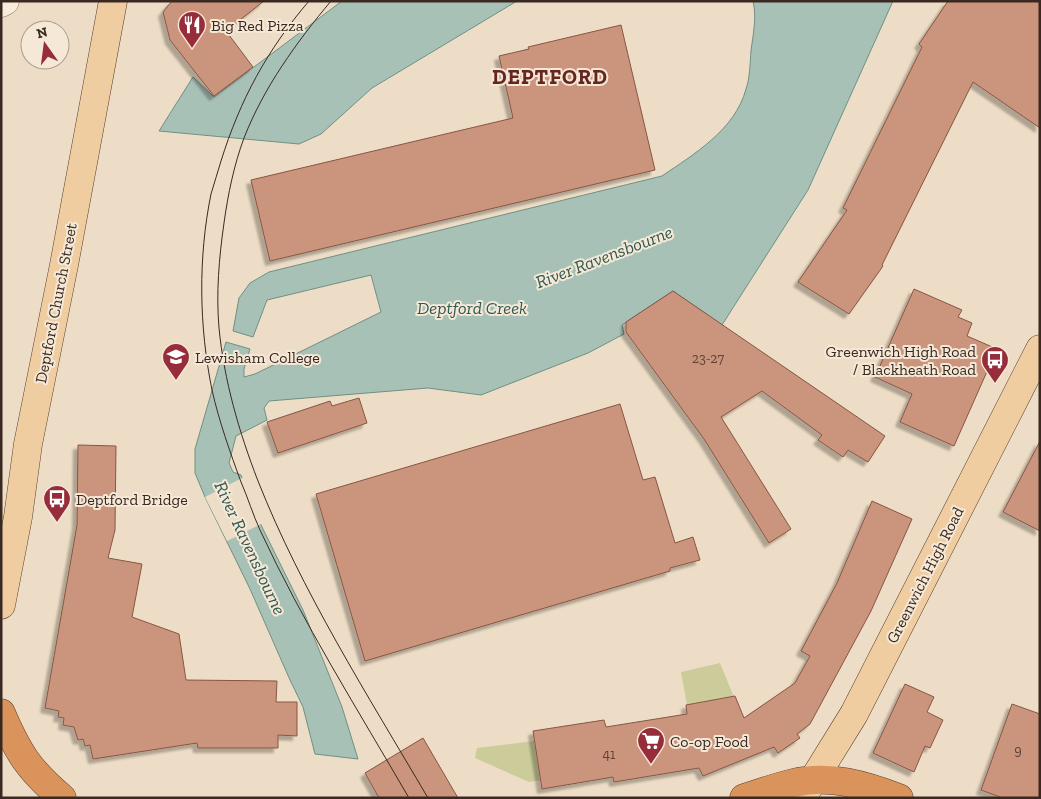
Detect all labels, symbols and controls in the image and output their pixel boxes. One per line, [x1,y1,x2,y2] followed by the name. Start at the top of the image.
[177,10,207,49] restaurant icon: Big Red Pizza
[211,16,304,35] place label: Big Red Pizza
[20,20,70,70] north arrow
[35,23,50,42] text: N
[492,64,608,89] district label: DEPTFORD
[31,221,81,385] street label: Deptford Church Street
[532,221,676,293] water label: River Ravensbourne
[417,297,527,319] water label: Deptford Creek
[161,342,191,381] school or university icon: Lewisham College
[826,342,976,379] place label: Greenwich High Road / Blackheath Road
[980,345,1010,384] bus stop icon: Greenwich High Road / Blackheath Road
[195,348,320,367] place label: Lewisham College
[692,350,725,367] house number: 23-27
[209,478,291,618] water label: River Ravensbourne
[42,484,72,523] bus stop icon: Deptford Bridge
[76,490,188,509] place label: Deptford Bridge
[882,503,968,646] street label: Greenwich High Road
[636,726,666,765] supermarket icon: Co-op Food
[670,732,749,751] place label: Co-op Food
[1014,742,1022,759] house number: 9
[603,746,616,763] house number: 41

